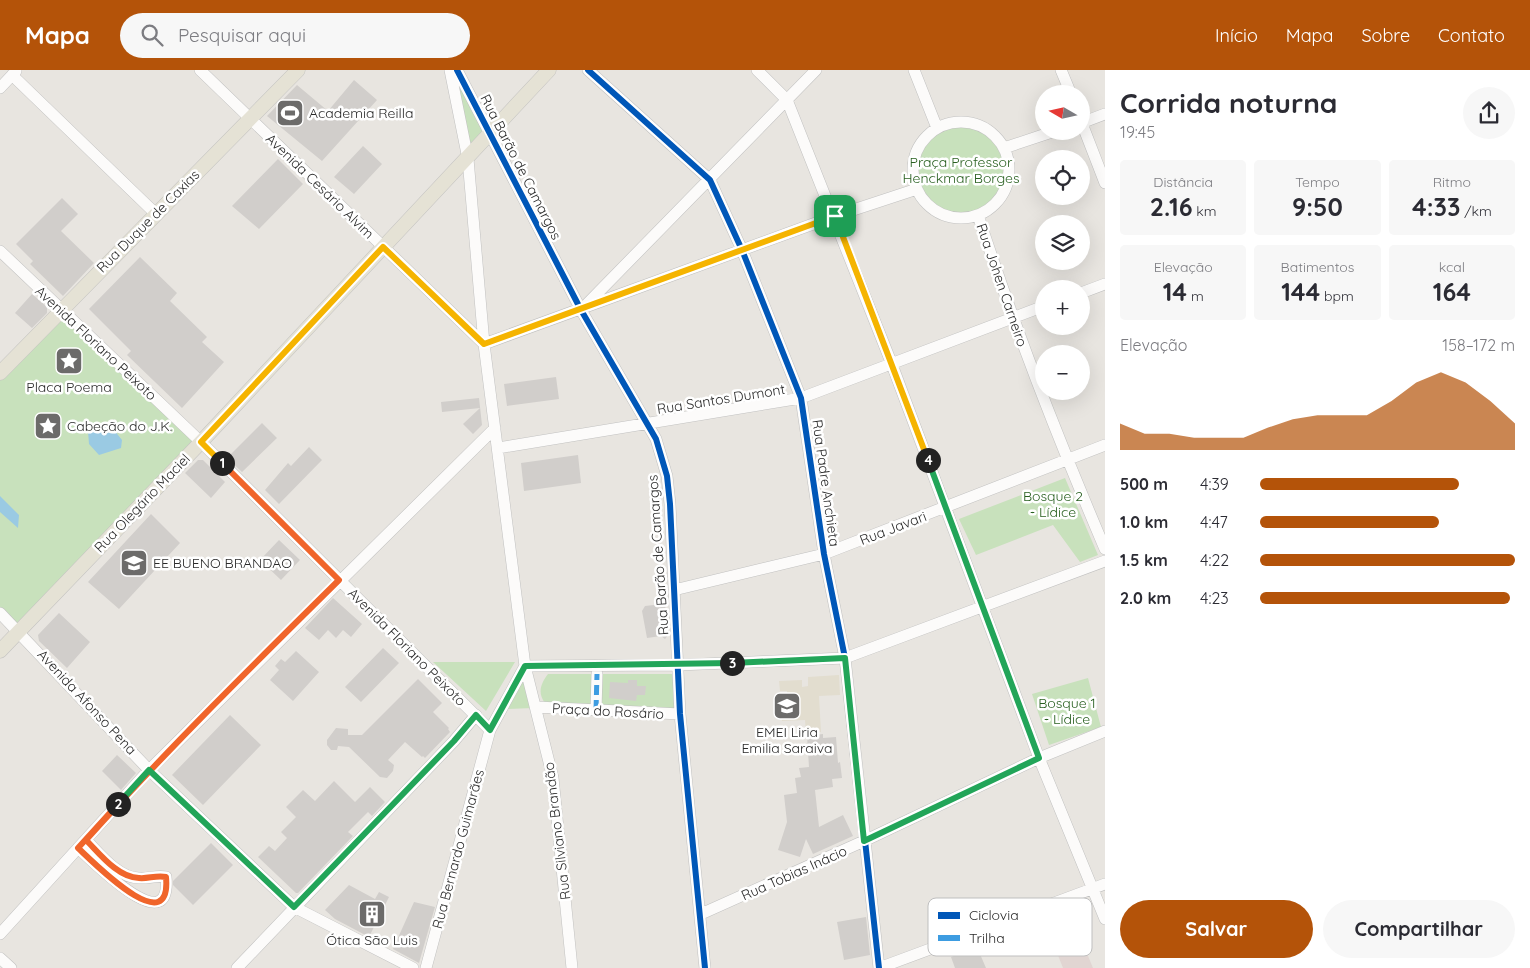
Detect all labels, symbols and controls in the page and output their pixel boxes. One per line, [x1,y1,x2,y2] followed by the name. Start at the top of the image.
[120,13,470,58] search box
[25,20,90,50] text: Mapa
[138,21,166,49] icon: search
[178,23,306,47] text: Pesquisar aqui
[1215,24,1258,47] text: Início
[1286,24,1333,47] text: Mapa
[1361,24,1410,47] text: Sobre
[1438,24,1505,47] text: Contato
[1035,85,1090,140] north arrow
[1035,85,1090,400] map controls
[1120,85,1337,120] text: Corrida noturna
[1463,87,1515,139] button: share
[476,91,566,243] street label: Rua Barão de Camargos
[275,98,305,128] sports icon: Academia Reilla
[309,104,413,122] place label: Academia Reilla
[1120,122,1155,142] text: 19:45
[262,130,378,242] street label: Avenida Cesário Alvim
[1035,150,1090,205] button: locate
[903,153,1019,187] park label: Praça Professor Henckmar Borges
[93,166,203,276] street label: Rua Duque de Caxias
[1153,173,1213,191] text: Distância
[1295,173,1340,191] text: Tempo
[1433,173,1471,191] text: Ritmo
[1150,191,1193,222] text: 2.16
[1292,191,1343,222] text: 9:50
[1412,191,1460,222] text: 4:33
[814,195,856,237] pin
[821,202,849,230] icon: arrive
[1193,202,1217,220] text: km
[1460,202,1492,220] text: /km
[1035,215,1090,270] button: layers
[972,221,1032,349] street label: Rua Johen Carneiro
[1154,258,1213,276] text: Elevação
[1281,258,1354,276] text: Batimentos
[1439,258,1465,276] text: kcal
[1163,276,1187,307] text: 14
[1281,276,1320,307] text: 144
[1433,276,1471,307] text: 164
[1035,280,1090,335] button: +
[31,282,161,404] street label: Avenida Floriano Peixoto
[1187,287,1204,305] text: m
[1320,287,1354,305] text: bpm
[1120,335,1187,355] text: Elevação
[1442,335,1515,355] text: 158–172 m
[1035,345,1090,400] button: −
[54,346,84,376] place icon: Placa Poema
[26,378,112,396] place label: Placa Poema
[656,380,787,418] street label: Rua Santos Dumont
[33,411,63,441] place icon: Cabeção do J.K.
[67,417,172,435] place label: Cabeção do J.K.
[808,418,844,548] street label: Rua Padre Anchieta
[916,448,940,472] pin: 4
[90,450,194,556] street label: Rua Olegário Maciel
[210,450,234,476] pin: 1
[924,451,933,469] text: 4
[220,454,225,472] text: 1
[643,474,673,636] street label: Rua Barão de Camargos
[1120,474,1168,494] text: 500 m
[1200,474,1229,494] text: 4:39
[1023,487,1083,521] park label: Bosque 2 - Lídice
[857,507,929,549] street label: Rua Javari
[1120,512,1168,532] text: 1.0 km
[1200,512,1228,532] text: 4:47
[119,548,149,578] school or university icon: EE BUENO BRANDAO
[1120,550,1168,570] text: 1.5 km
[1200,550,1229,570] text: 4:22
[153,554,292,572] place label: EE BUENO BRANDAO
[344,584,470,710] street label: Avenida Floriano Peixoto
[1120,588,1171,608] text: 2.0 km
[1200,588,1229,608] text: 4:23
[34,646,140,758] street label: Avenida Afonso Pena
[720,650,744,676] pin: 3
[729,654,736,672] text: 3
[772,691,802,721] school or university icon: EMEI Liria Emilia Saraiva
[1038,694,1096,728] park label: Bosque 1 - Lídice
[552,699,664,723] street label: Praça do Rosário
[741,723,833,757] place label: EMEI Liria Emilia Saraiva
[540,761,574,901] street label: Rua Silviano Brandão
[428,767,488,931] street label: Rua Bernardo Guimarães
[106,792,130,816] pin: 2
[115,795,122,813] text: 2
[738,842,850,904] street label: Rua Tobias Inácio
[928,898,1092,956] legend
[357,899,387,929] building icon: Ótica São Luis
[1120,900,1313,958] button: Salvar
[1323,900,1515,958] button: Compartilhar
[969,906,1019,924] text: Ciclovia
[969,929,1005,947] text: Trilha
[326,931,418,949] place label: Ótica São Luis

